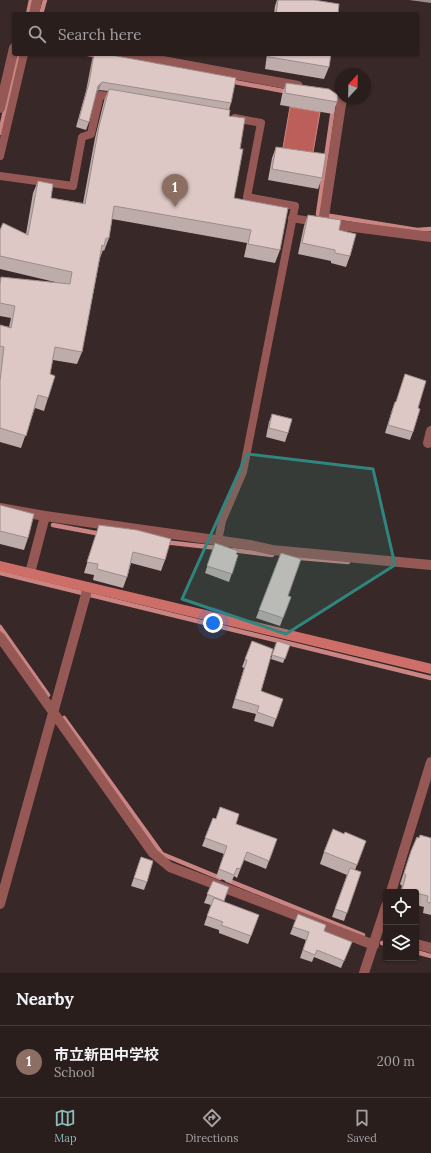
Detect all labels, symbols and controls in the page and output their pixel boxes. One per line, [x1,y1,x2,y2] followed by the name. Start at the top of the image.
[12,12,419,56] search box
[26,23,48,45] icon: search
[58,25,141,44] text: Search here
[335,68,371,104] north arrow
[162,174,188,207] pin: 1
[203,613,223,633] your location
[383,889,419,961] map controls
[383,889,419,925] button: locate
[383,925,419,961] button: layers
[16,988,74,1010] text: Nearby
[54,1045,159,1064] text: 市立新田中学校
[26,1053,32,1070] text: 1
[377,1053,415,1070] text: 200 m
[54,1064,95,1081] text: School
[54,1107,77,1145] tab: Map
[185,1107,238,1145] tab: Directions
[347,1107,377,1145] tab: Saved

